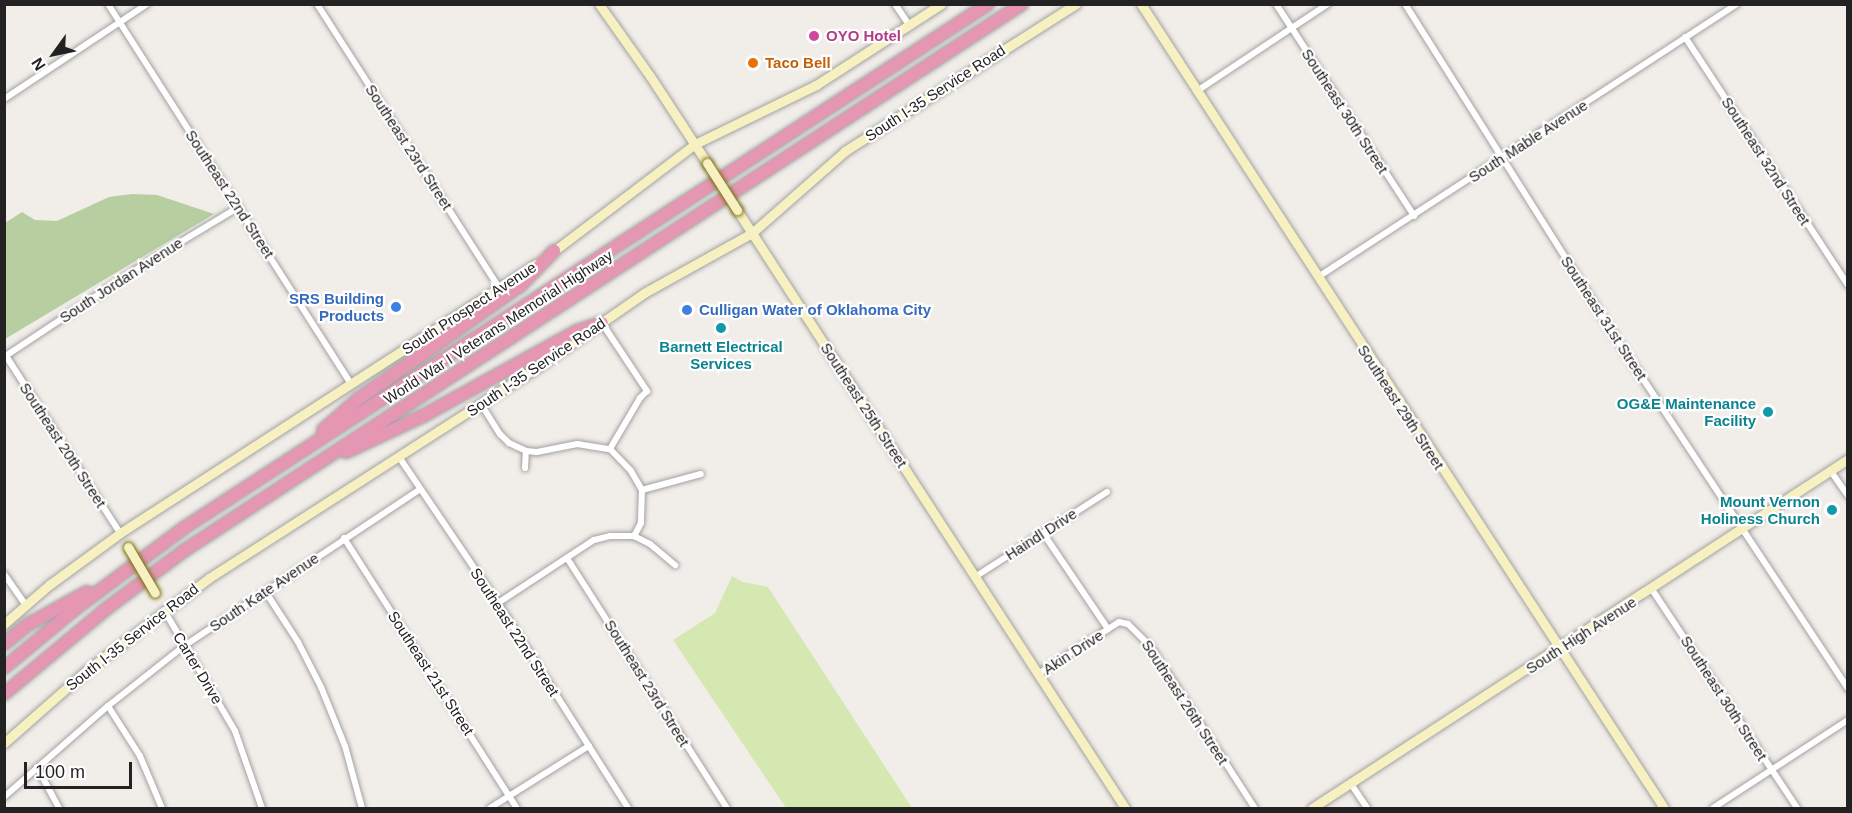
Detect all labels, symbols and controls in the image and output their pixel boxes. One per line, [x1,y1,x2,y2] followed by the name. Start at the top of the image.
[24,24,84,84] north arrow
[826,27,901,45] place label: OYO Hotel
[807,29,821,43] marker: OYO Hotel
[862,41,1008,145] street label: South I-35 Service Road
[1298,45,1392,177] street label: Southeast 30th Street
[765,54,831,72] place label: Taco Bell
[28,55,49,74] text: N
[746,56,760,70] marker: Taco Bell
[362,81,456,213] street label: Southeast 23rd Street
[1718,94,1814,228] street label: Southeast 32nd Street
[1465,96,1591,186] street label: South Mable Avenue
[182,127,278,261] street label: Southeast 22nd Street
[56,233,186,327] street label: South Jordan Avenue
[380,246,616,408] street label: World War I Veterans Memorial Highway
[1557,253,1651,383] street label: Southeast 31st Street
[398,258,540,358] street label: South Prospect Avenue
[289,289,384,324] place label: SRS Building Products
[389,300,403,314] marker: SRS Building Products
[699,301,931,319] place label: Culligan Water of Oklahoma City
[680,303,694,317] marker: Culligan Water of Oklahoma City
[463,314,609,420] street label: South I-35 Service Road
[714,321,728,335] marker: Barnett Electrical Services
[659,337,783,372] place label: Barnett Electrical Services
[817,339,911,471] street label: Southeast 25th Street
[1354,341,1448,473] street label: Southeast 29th Street
[16,379,110,511] street label: Southeast 20th Street
[1617,394,1756,429] place label: OG&E Maintenance Facility
[1761,405,1775,419] marker: OG&E Maintenance Facility
[1701,492,1820,527] place label: Mount Vernon Holiness Church
[1825,503,1839,517] marker: Mount Vernon Holiness Church
[1002,504,1080,564] street label: Haindl Drive
[205,548,323,636] street label: South Kate Avenue
[467,565,563,699] street label: Southeast 22nd Street
[62,580,202,694] street label: South I-35 Service Road
[1522,592,1640,678] street label: South High Avenue
[384,608,478,738] street label: Southeast 21st Street
[601,616,693,750] street label: Southeast 23rd Street
[1039,626,1107,678] street label: Akin Drive
[169,629,227,707] street label: Carter Drive
[1677,632,1771,764] street label: Southeast 30th Street
[1138,636,1232,768] street label: Southeast 26th Street
[27,750,135,788] scale bar
[35,762,85,782] text: 100 m

